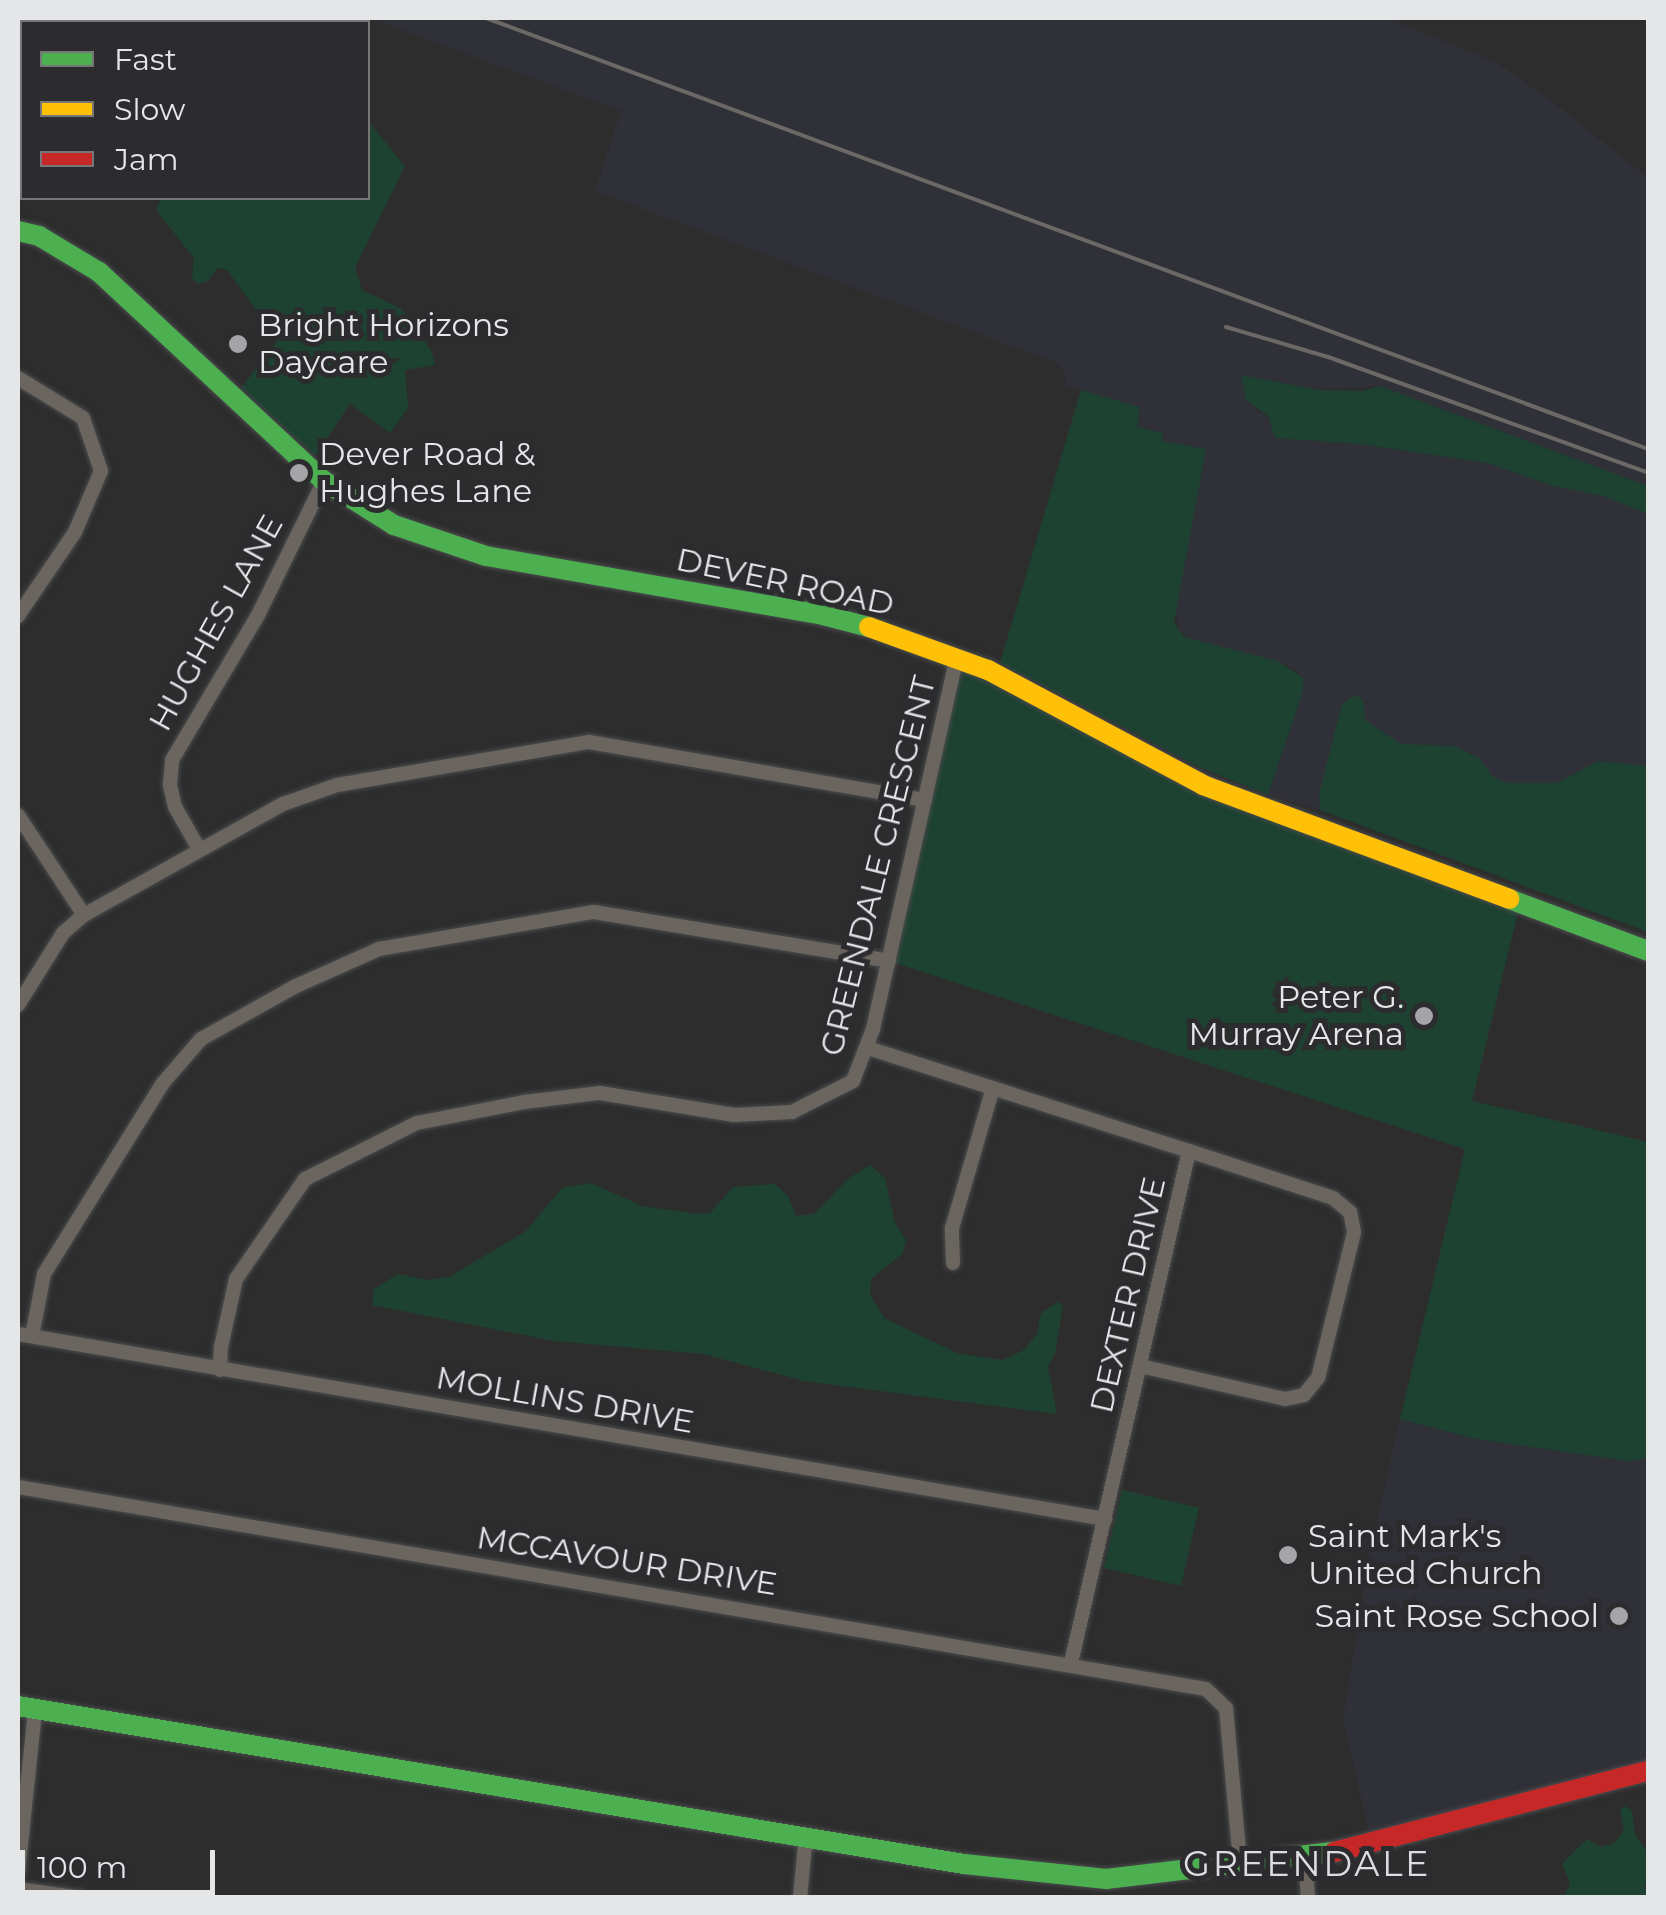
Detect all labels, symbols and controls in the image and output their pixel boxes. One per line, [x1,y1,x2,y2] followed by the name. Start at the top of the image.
[20,20,370,200] legend
[114,41,177,78] text: Fast
[114,91,185,128] text: Slow
[114,141,179,178] text: Jam
[258,307,509,382] place label: Bright Horizons Daycare
[227,333,249,355] marker: Bright Horizons Daycare
[319,436,535,511] place label: Dever Road & Hughes Lane
[288,462,310,484] marker: Dever Road & Hughes Lane
[141,508,291,738] street label: HUGHES LANE
[673,540,897,624] street label: DEVER ROAD
[812,672,944,1060] street label: GREENDALE CRESCENT
[1189,979,1404,1054] place label: Peter G. Murray Arena
[1413,1005,1435,1027] marker: Peter G. Murray Arena
[1082,1173,1174,1417] street label: DEXTER DRIVE
[433,1358,697,1442] street label: MOLLINS DRIVE
[474,1518,780,1604] street label: MCCAVOUR DRIVE
[1308,1518,1543,1593] place label: Saint Mark's United Church
[1277,1544,1299,1566] marker: Saint Mark's United Church
[1314,1597,1599,1635] place label: Saint Rose School
[1608,1605,1630,1627] marker: Saint Rose School
[25,1830,220,1892] scale bar
[1183,1843,1431,1885] district label: GREENDALE
[37,1849,127,1886] text: 100 m

